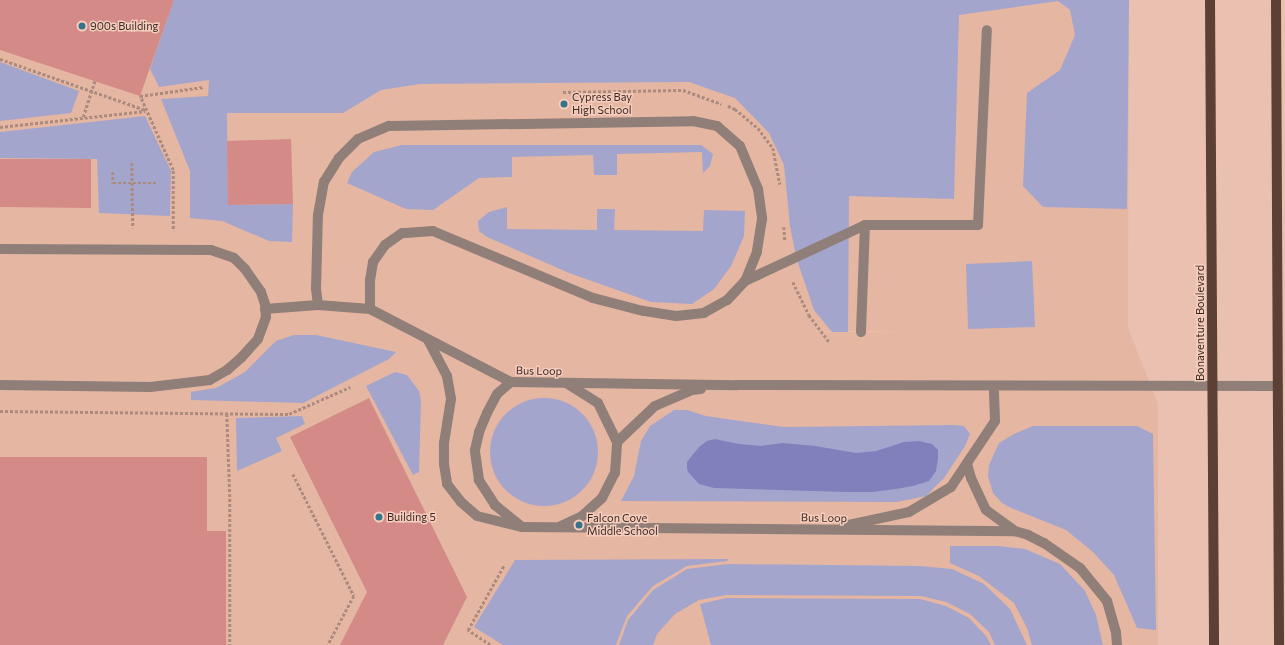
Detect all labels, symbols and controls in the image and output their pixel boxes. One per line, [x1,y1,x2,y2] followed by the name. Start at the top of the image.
[90,19,158,33] place label: 900s Building
[77,21,87,31] marker: 900s Building
[572,91,632,117] place label: Cypress Bay High School
[559,99,569,109] marker: Cypress Bay High School
[1193,265,1207,381] street label: Bonaventure Boulevard
[516,364,562,378] street label: Bus Loop
[387,510,436,524] place label: Building 5
[801,511,847,525] street label: Bus Loop
[374,512,384,522] marker: Building 5
[587,512,658,538] place label: Falcon Cove Middle School
[574,520,584,530] marker: Falcon Cove Middle School

